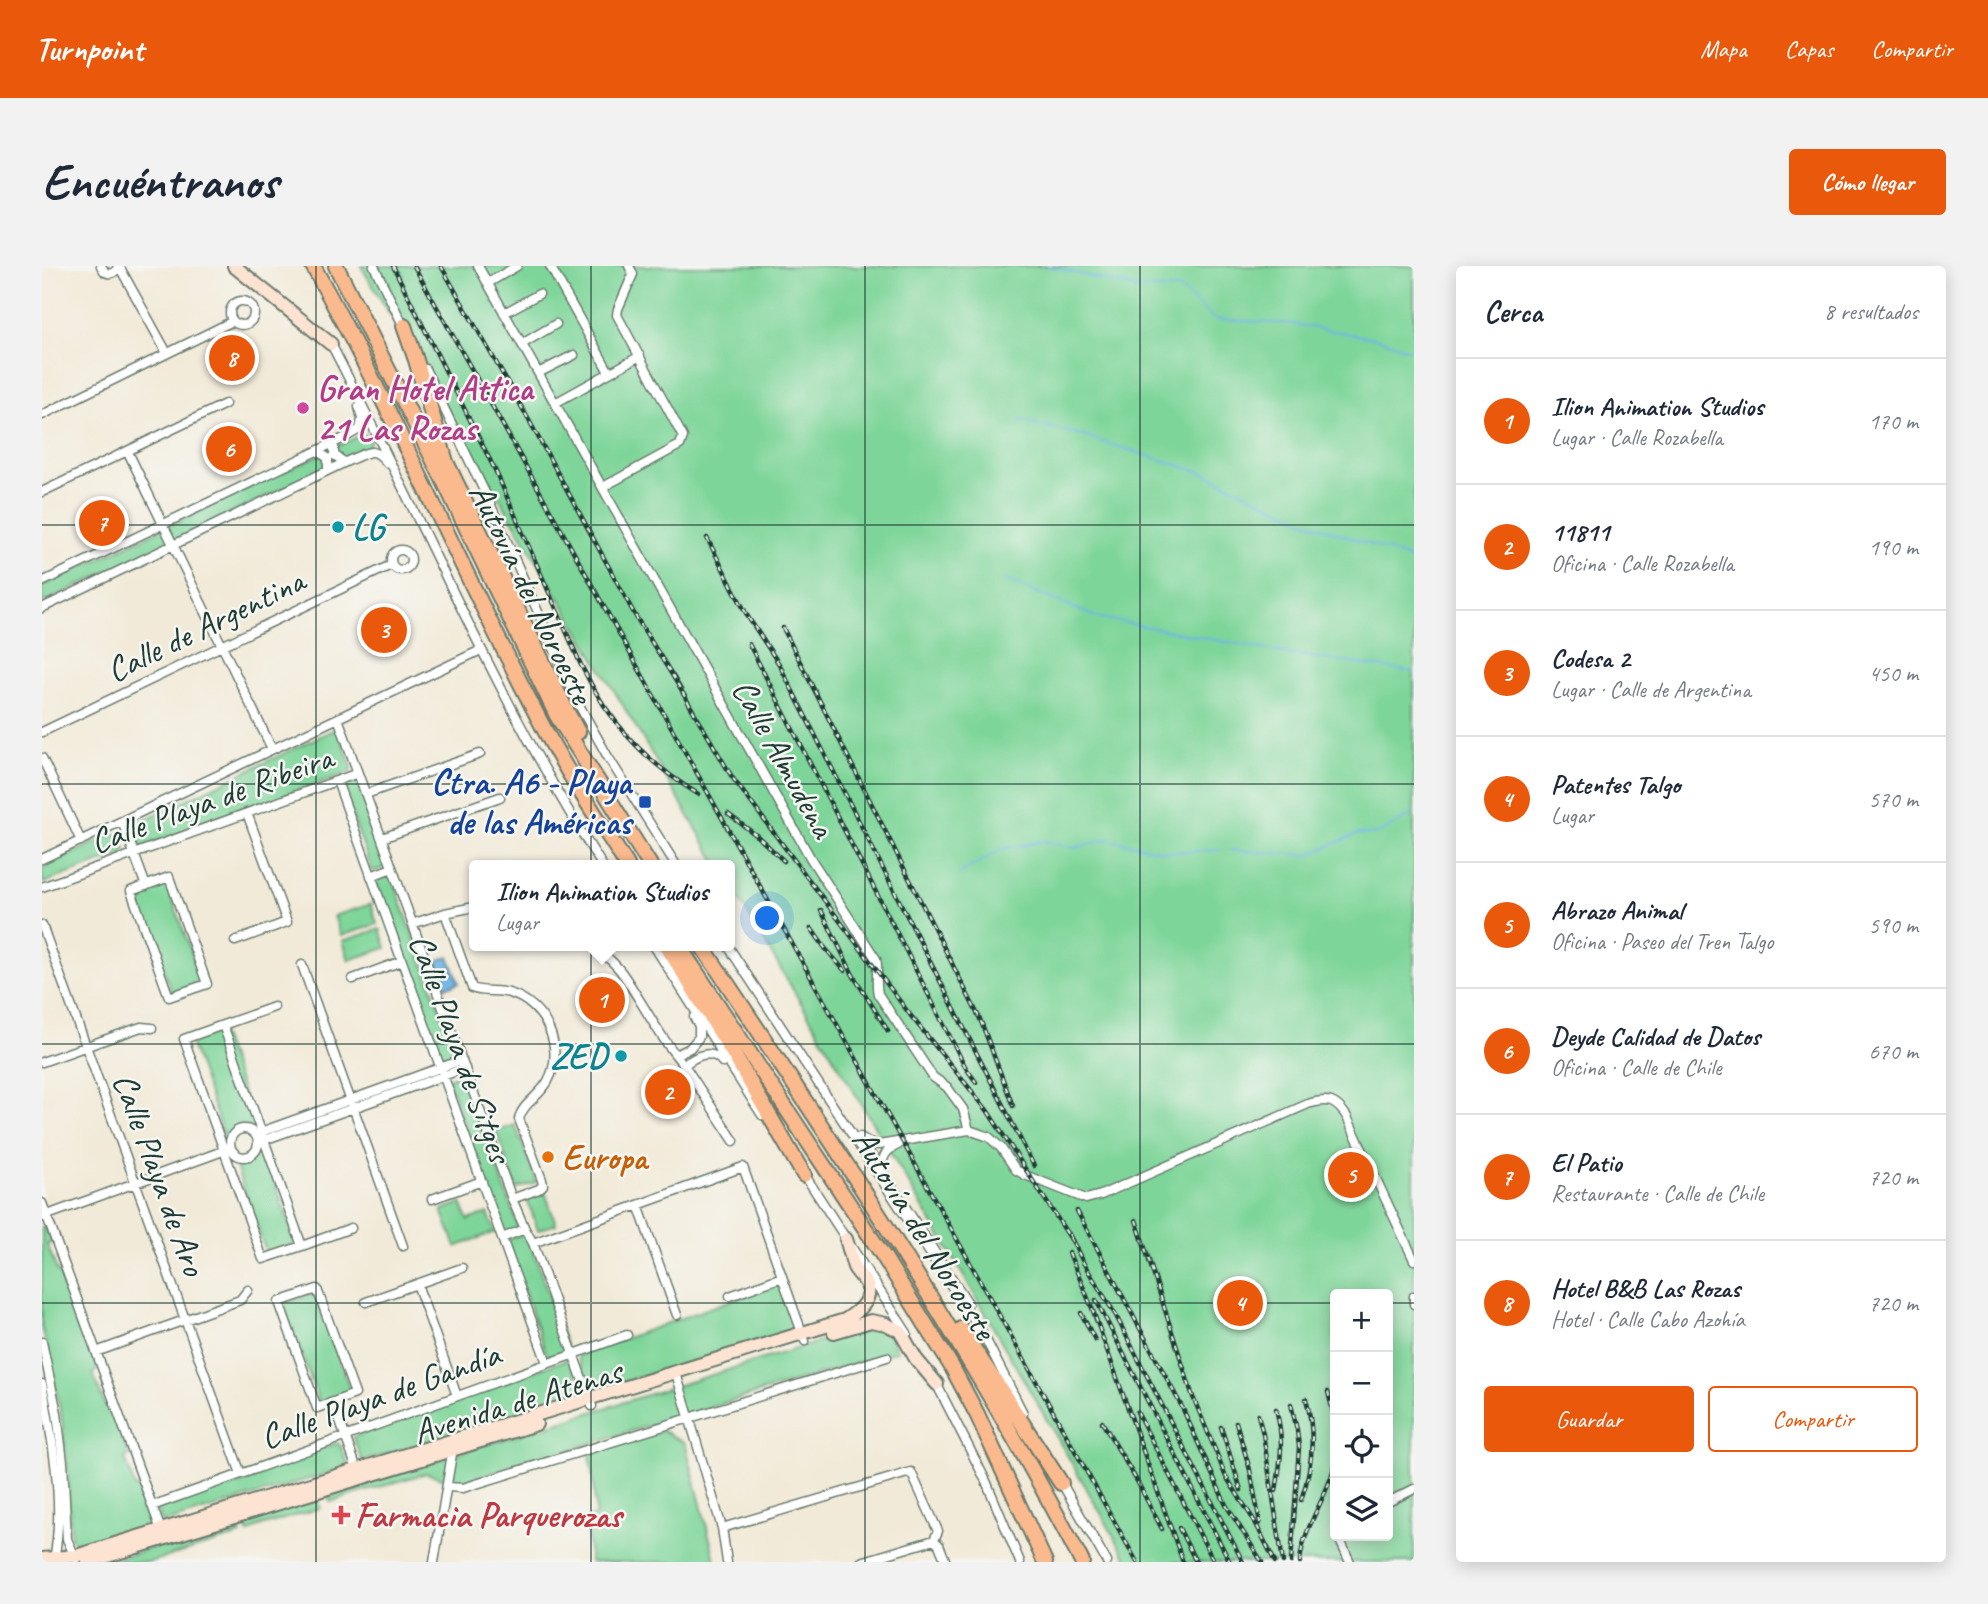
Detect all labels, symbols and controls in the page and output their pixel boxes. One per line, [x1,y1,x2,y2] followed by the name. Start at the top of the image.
[35,28,143,70] text: Turnpoint
[1700,34,1747,64] text: Mapa
[1785,34,1833,64] text: Capas
[1871,34,1953,64] text: Compartir
[1789,149,1946,215] button: Cómo llegar
[42,151,278,213] text: Encuéntranos
[1484,293,1542,331] text: Cerca
[1824,297,1918,326] text: 8 resultados
[209,332,255,384] pin: 8
[317,366,535,451] place label: Gran Hotel Attica 21 Las Rozas
[1551,390,1763,423] text: Ilion Animation Studios
[295,400,311,416] marker: Gran Hotel Attica 21 Las Rozas
[1502,407,1512,436] text: 1
[1869,407,1918,436] text: 170 m
[206,423,252,475] pin: 6
[1551,423,1723,452] text: Lugar · Calle Rozabella
[459,475,606,713] street label: Autovía del Noroeste
[79,497,125,549] pin: 7
[352,505,388,550] place label: LG
[1551,516,1610,549] text: 11811
[330,519,346,535] marker: LG
[1502,533,1512,562] text: 2
[1869,533,1918,562] text: 190 m
[1551,549,1734,578] text: Oficina · Calle Rozabella
[99,557,314,693] street label: Calle de Argentina
[361,604,407,656] pin: 3
[1551,642,1630,675] text: Codesa 2
[1502,659,1512,688] text: 3
[1869,659,1918,688] text: 450 m
[722,671,846,847] street label: Calle Almudena
[1551,675,1751,704] text: Lugar · Calle de Argentina
[84,734,341,864] street label: Calle Playa de Ribeira
[431,760,635,845] place label: Ctra. A6 - Playa de las Américas
[1551,768,1680,801] text: Patentes Talgo
[1502,785,1512,814] text: 4
[1869,785,1918,814] text: 570 m
[637,794,653,810] marker: Ctra. A6 - Playa de las Américas
[1551,801,1594,830] text: Lugar
[469,860,735,951] popup
[496,875,708,908] text: Ilion Animation Studios
[1551,894,1683,927] text: Abrazo Animal
[750,901,784,935] your location
[496,908,539,937] text: Lugar
[1502,911,1512,940] text: 5
[1869,911,1918,940] text: 590 m
[1551,927,1773,956] text: Oficina · Paseo del Tren Talgo
[398,928,524,1172] street label: Calle Playa de Sitges
[579,974,625,1026] pin: 1
[1551,1020,1760,1053] text: Deyde Calidad de Datos
[550,1034,610,1079] place label: ZED
[1502,1037,1512,1066] text: 6
[1869,1037,1918,1066] text: 670 m
[613,1048,629,1064] marker: ZED
[1551,1053,1721,1082] text: Oficina · Calle de Chile
[645,1066,691,1118] pin: 2
[102,1067,217,1283] street label: Calle Playa de Aro
[842,1121,1009,1350] street label: Autovía del Noroeste
[562,1135,650,1180] place label: Europa
[1551,1146,1622,1179] text: El Patio
[540,1149,556,1165] marker: Europa
[1328,1149,1374,1201] pin: 5
[1502,1163,1512,1192] text: 7
[1869,1163,1918,1192] text: 720 m
[1551,1179,1764,1208] text: Restaurante · Calle de Chile
[1551,1272,1740,1305] text: Hotel B&B Las Rozas
[1217,1277,1263,1329] pin: 4
[1330,1289,1393,1541] map controls
[1330,1289,1393,1352] button: +
[1502,1289,1512,1318] text: 8
[1869,1289,1918,1318] text: 720 m
[1551,1305,1745,1334] text: Hotel · Calle Cabo Azohía
[254,1330,509,1460] street label: Calle Playa de Gandía
[408,1348,630,1454] street label: Avenida de Atenas
[1330,1352,1393,1415] button: −
[1484,1386,1694,1452] button: Guardar
[1708,1386,1918,1452] button: Compartir
[1330,1415,1393,1478] button: locate
[1330,1478,1393,1541] button: layers
[355,1493,625,1538] place label: Farmacia Parquerozas
[333,1507,349,1523] marker: Farmacia Parquerozas

